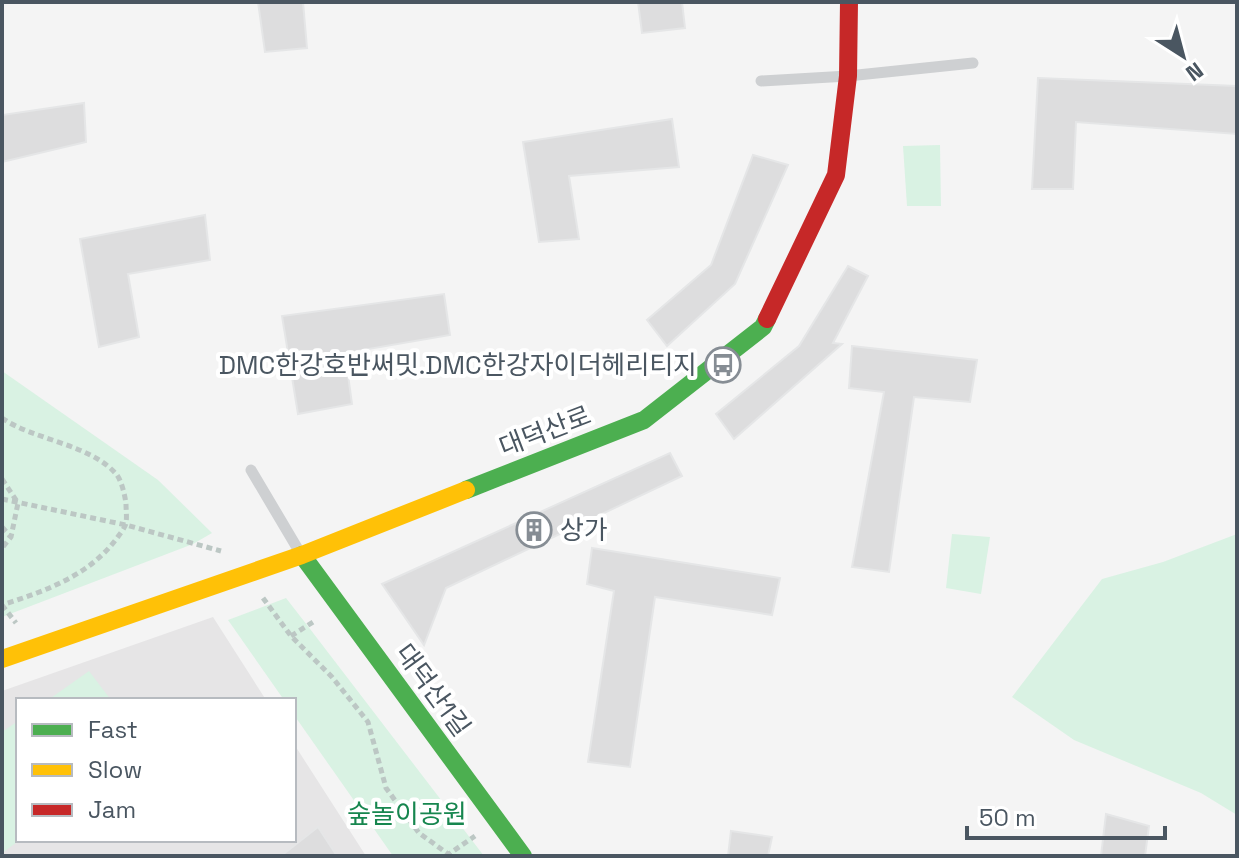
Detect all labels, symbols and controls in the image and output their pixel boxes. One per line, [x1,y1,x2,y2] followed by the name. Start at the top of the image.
[1143,16,1223,96] north arrow
[1181,57,1209,88] text: N
[704,346,742,384] bus stop icon: DMC한강호반써밋.DMC한강자이더헤리티지
[219,348,697,382] place label: DMC한강호반써밋.DMC한강자이더헤리티지
[494,398,596,464] street label: 대덕산로
[515,511,553,549] building icon: 상가
[560,513,608,547] place label: 상가
[388,637,478,743] street label: 대덕산1길
[16,698,296,842] legend
[88,714,138,745] text: Fast
[88,754,142,785] text: Slow
[967,790,1165,840] scale bar
[88,794,136,825] text: Jam
[347,797,467,831] park label: 숲놀이공원
[979,802,1036,833] text: 50 m

